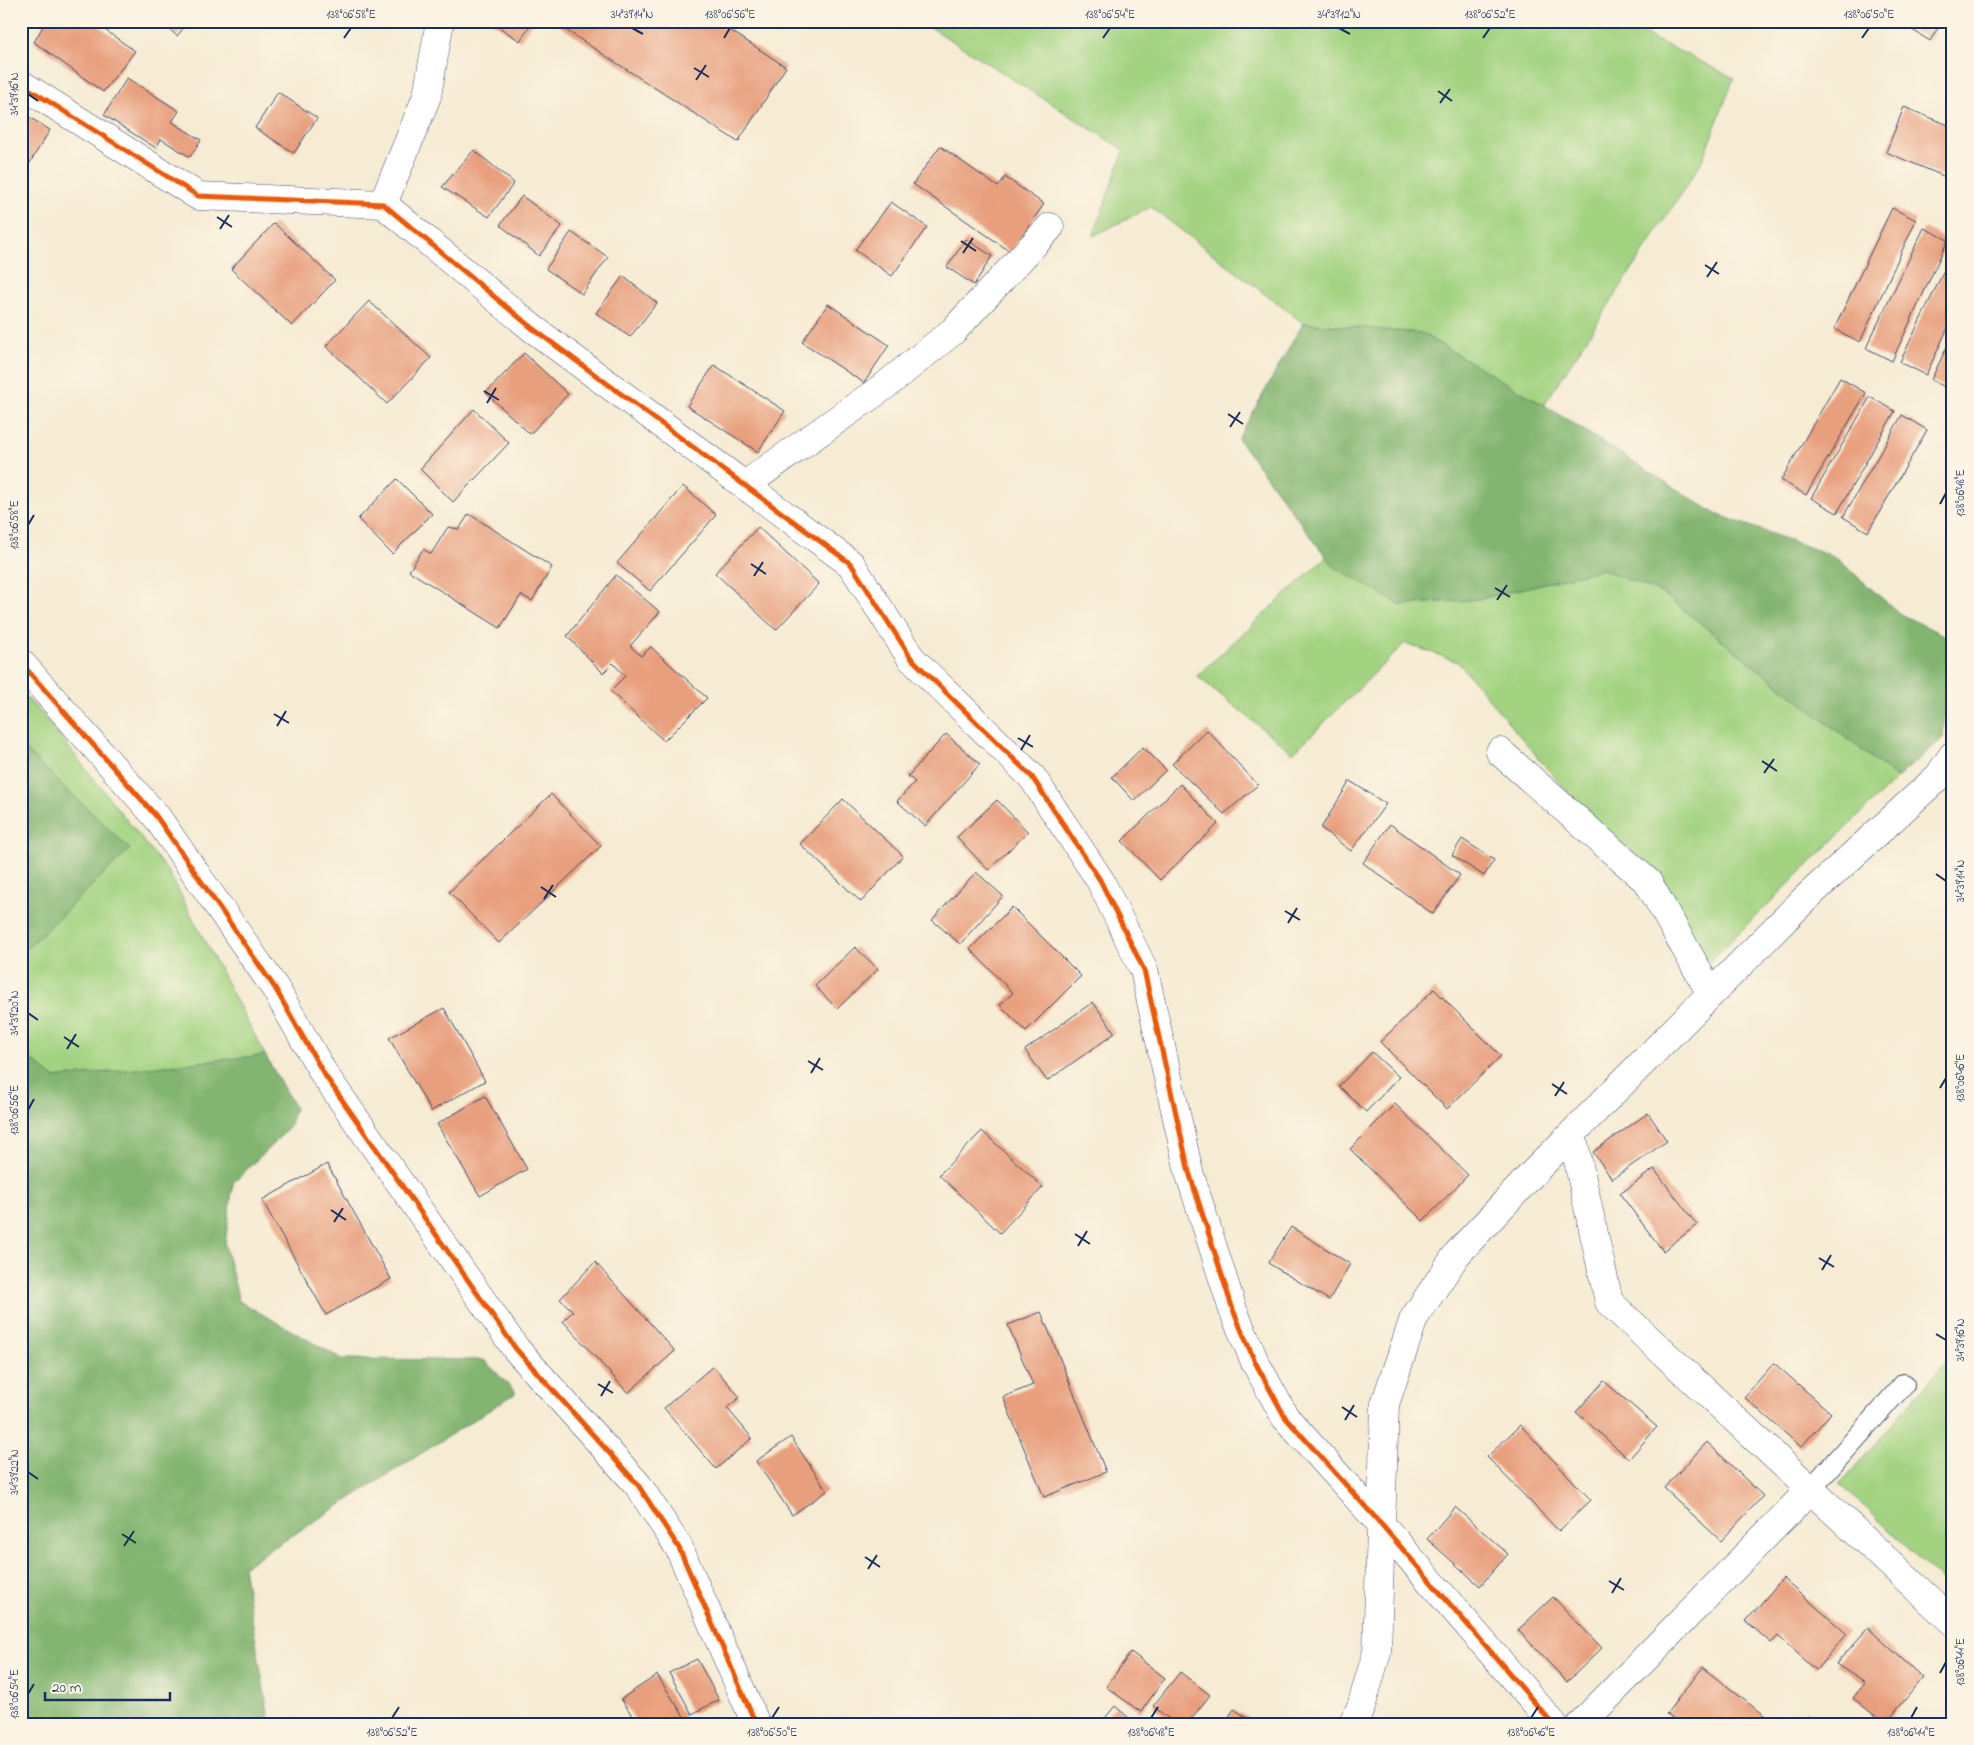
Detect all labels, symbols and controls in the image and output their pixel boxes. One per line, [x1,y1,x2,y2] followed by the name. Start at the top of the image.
[326,6,376,24] text: 138°06'58"E
[611,6,653,24] text: 34°39'14"N
[705,6,755,24] text: 138°06'56"E
[1085,6,1135,24] text: 138°06'54"E
[1317,6,1361,24] text: 34°39'12"N
[1464,6,1516,24] text: 138°06'52"E
[1844,6,1894,24] text: 138°06'50"E
[6,73,24,115] text: 34°39'16"N
[1952,469,1970,517] text: 138°06'48"E
[6,500,24,550] text: 138°06'58"E
[1952,860,1970,902] text: 34°39'14"N
[6,990,24,1036] text: 34°39'20"N
[1952,1054,1970,1102] text: 138°06'46"E
[6,1085,24,1135] text: 138°06'56"E
[1952,1319,1970,1361] text: 34°39'16"N
[6,1449,24,1495] text: 34°39'22"N
[1952,1638,1970,1686] text: 138°06'44"E
[6,1669,24,1719] text: 138°06'54"E
[45,1670,170,1702] scale bar
[52,1677,82,1699] text: 20 m
[366,1724,418,1742] text: 138°06'52"E
[747,1724,797,1742] text: 138°06'50"E
[1127,1724,1175,1742] text: 138°06'48"E
[1507,1724,1555,1742] text: 138°06'46"E
[1887,1724,1935,1742] text: 138°06'44"E

